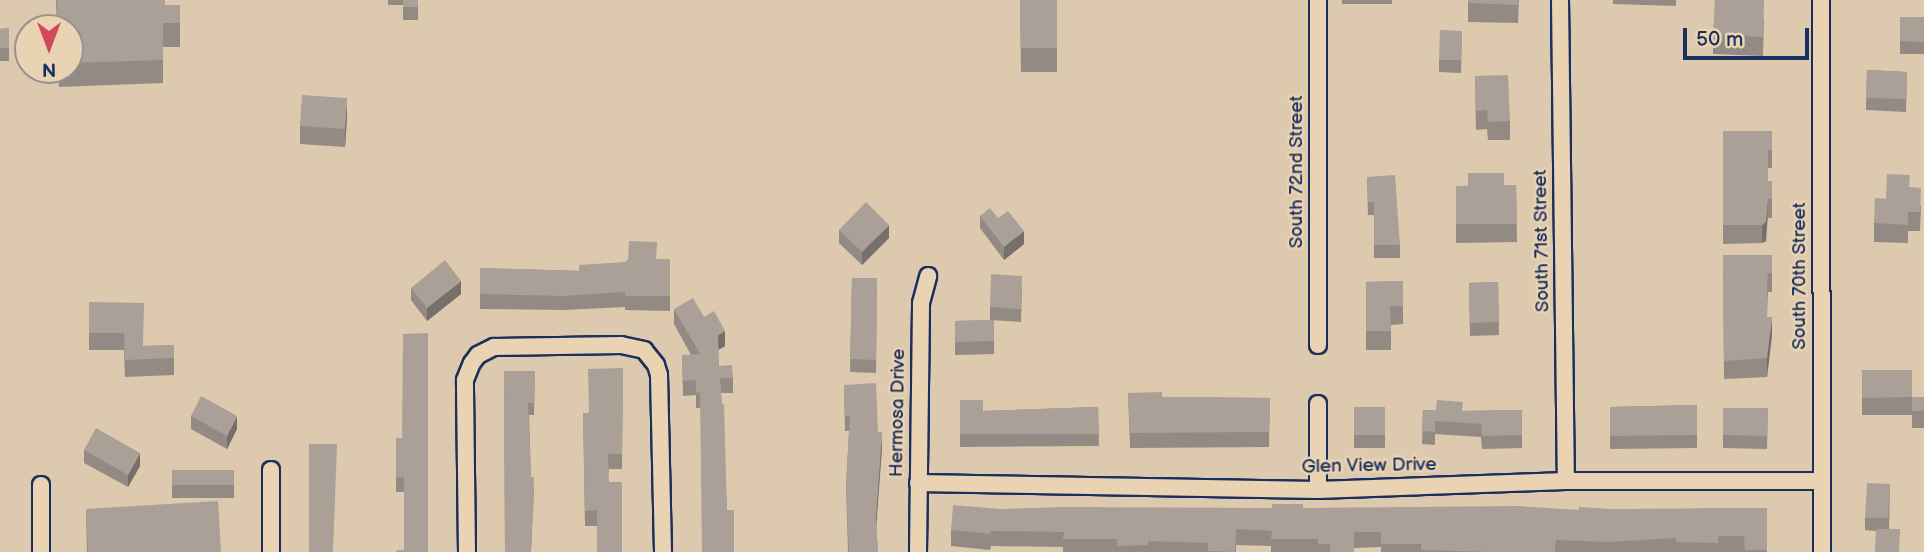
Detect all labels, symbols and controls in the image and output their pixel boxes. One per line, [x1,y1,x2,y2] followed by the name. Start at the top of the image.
[14,14,84,84] north arrow
[1686,14,1812,58] scale bar
[1696,27,1743,52] text: 50 m
[42,57,56,80] text: N
[1286,95,1308,249] street label: South 72nd Street
[1529,169,1555,313] street label: South 71st Street
[1789,202,1811,350] street label: South 70th Street
[885,349,911,477] street label: Hermosa Drive
[1301,453,1437,479] street label: Glen View Drive

